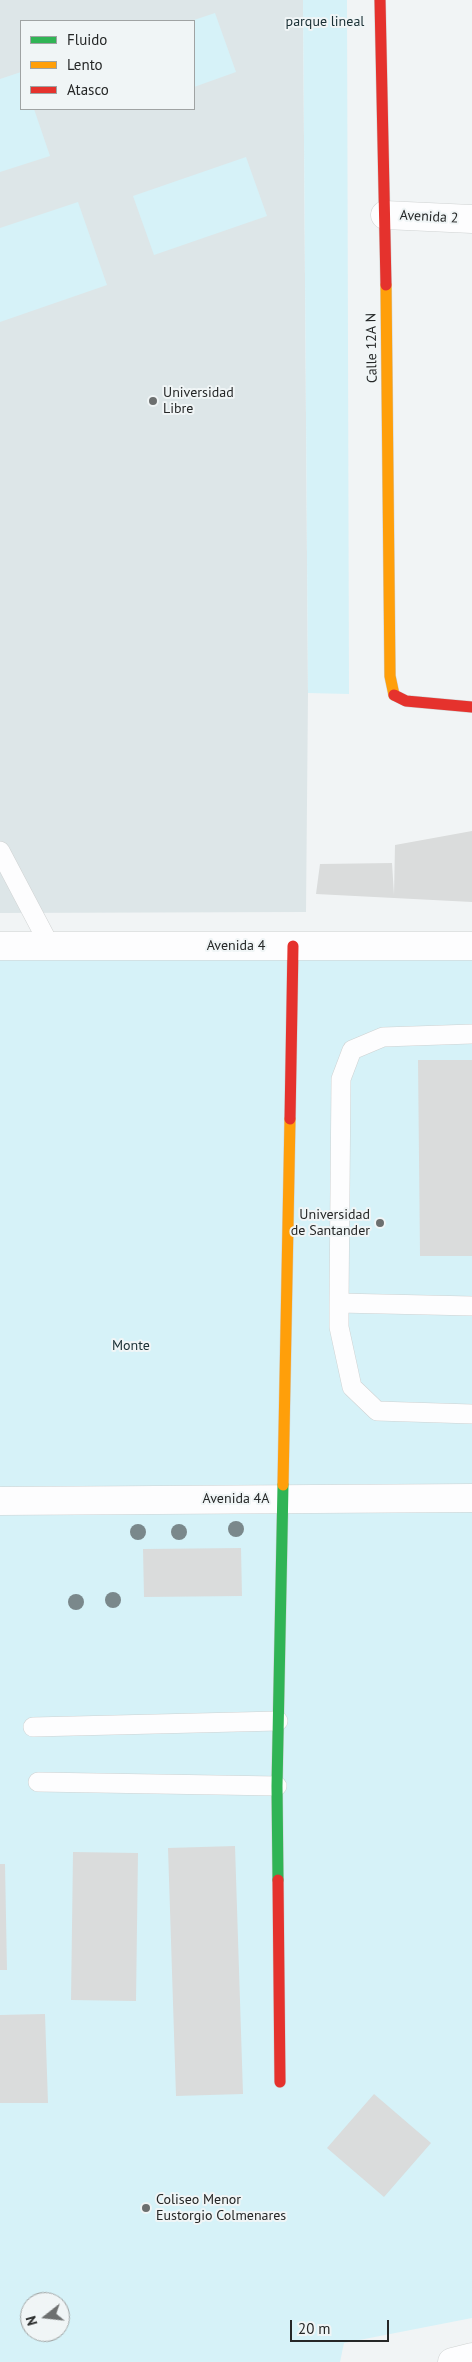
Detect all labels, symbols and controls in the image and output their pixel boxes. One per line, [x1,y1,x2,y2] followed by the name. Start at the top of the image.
[286,14,364,30] park label: parque lineal
[20,20,195,110] legend
[67,30,107,49] text: Fluido
[67,55,103,74] text: Lento
[67,80,109,99] text: Atasco
[399,207,459,227] street label: Avenida 2
[363,313,381,383] street label: Calle 12A N
[163,385,234,418] place label: Universidad Libre
[147,395,159,407] marker: Universidad Libre
[207,938,265,954] street label: Avenida 4
[291,1207,370,1240] place label: Universidad de Santander
[374,1217,386,1229] marker: Universidad de Santander
[112,1338,150,1354] park label: Monte
[203,1491,269,1507] street label: Avenida 4A
[156,2192,286,2224] place label: Coliseo Menor Eustorgio Colmenares
[140,2202,152,2214] marker: Coliseo Menor Eustorgio Colmenares
[20,2292,70,2342] north arrow
[292,2310,391,2342] scale bar
[22,2314,41,2328] text: N
[298,2319,331,2338] text: 20 m

